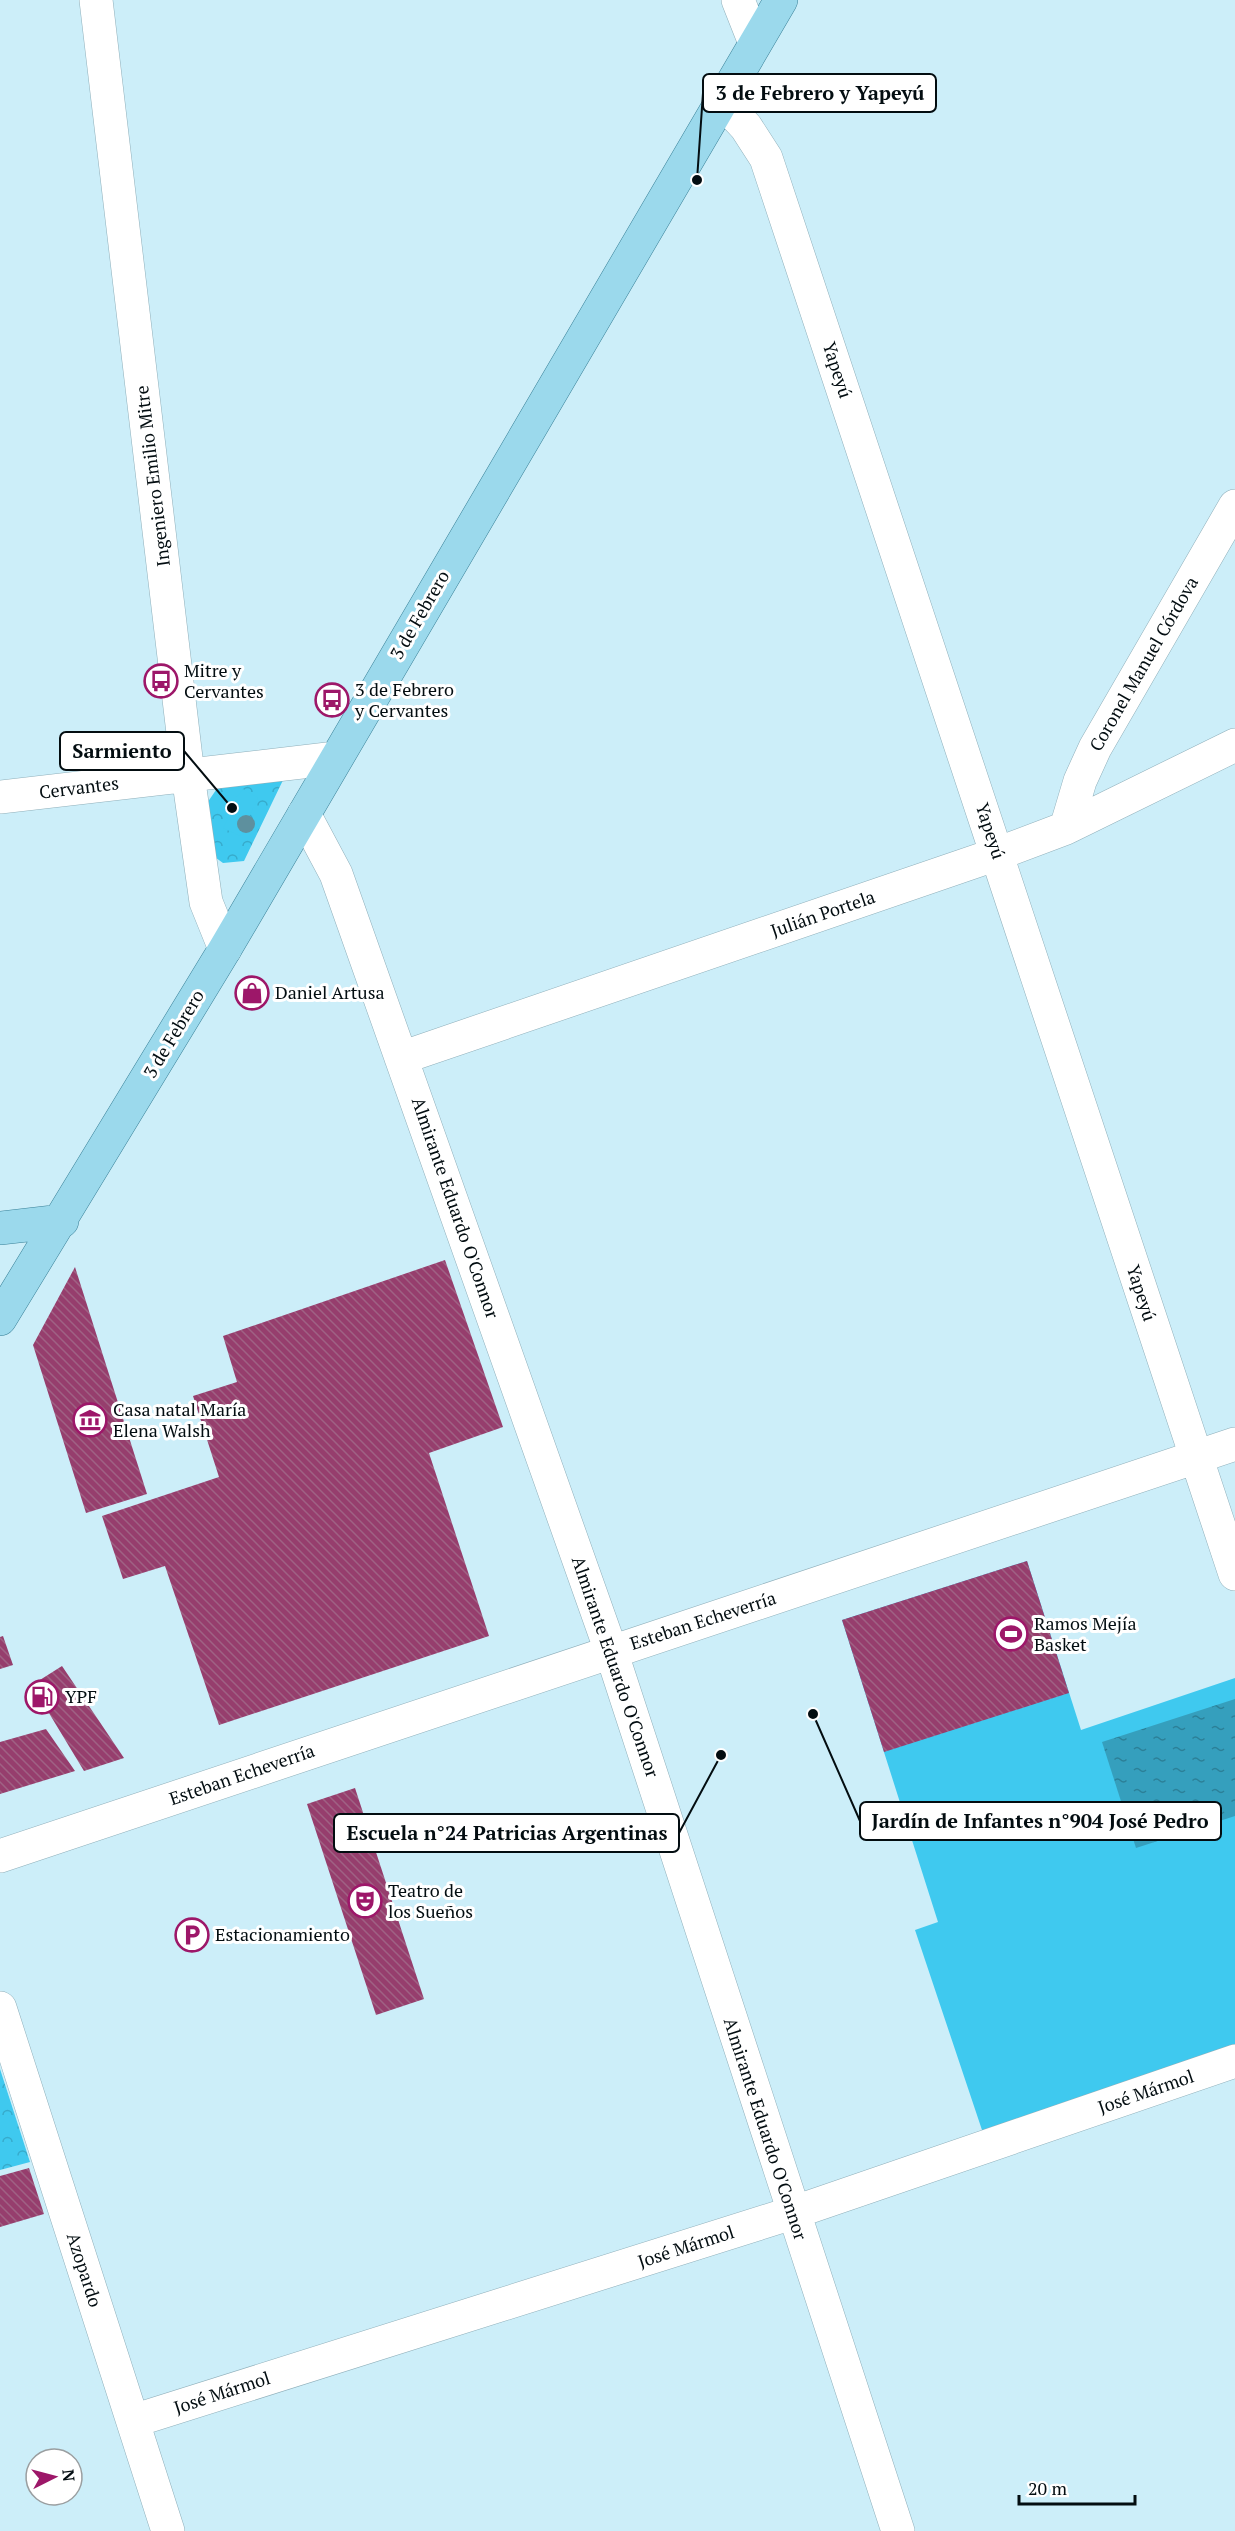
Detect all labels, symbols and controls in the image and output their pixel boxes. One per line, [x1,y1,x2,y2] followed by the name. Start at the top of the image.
[703,74,936,112] callout: 3 de Febrero y Yapeyú
[716,79,925,106] text: 3 de Febrero y Yapeyú
[818,339,858,401] street label: Yapeyú
[129,384,175,568] street label: Ingeniero Emilio Mitre
[384,566,454,663] street label: 3 de Febrero
[1083,572,1203,755] street label: Coronel Manuel Córdova
[184,658,264,703] place label: Mitre y Cervantes
[143,663,179,699] bus stop icon: Mitre y Cervantes
[354,677,454,722] place label: 3 de Febrero y Cervantes
[314,682,350,718] bus stop icon: 3 de Febrero y Cervantes
[60,732,184,770] callout: Sarmiento
[72,737,172,764] text: Sarmiento
[38,770,120,804] street label: Cervantes
[971,800,1011,862] street label: Yapeyú
[767,884,878,942] street label: Julián Portela
[234,975,270,1011] shop icon: Daniel Artusa
[275,980,385,1004] place label: Daniel Artusa
[137,985,209,1082] street label: 3 de Febrero
[407,1094,505,1322] street label: Almirante Eduardo O'Connor
[1122,1262,1162,1324] street label: Yapeyú
[113,1397,246,1442] place label: Casa natal María Elena Walsh
[72,1402,108,1438] museum icon: Casa natal María Elena Walsh
[567,1553,665,1781] street label: Almirante Eduardo O'Connor
[627,1585,779,1655] street label: Esteban Echeverría
[1034,1611,1137,1656] place label: Ramos Mejía Basket
[993,1616,1029,1652] sports icon: Ramos Mejía Basket
[24,1679,60,1715] fuel station icon: YPF
[65,1684,97,1708] place label: YPF
[166,1738,318,1810] street label: Esteban Echeverría
[860,1802,1221,1840] callout: Jardín de Infantes n°904 José Pedro
[871,1807,1209,1834] text: Jardín de Infantes n°904 José Pedro
[334,1814,679,1852] callout: Escuela n°24 Patricias Argentinas
[347,1819,667,1846] text: Escuela n°24 Patricias Argentinas
[388,1878,473,1923] place label: Teatro de los Sueños
[347,1883,383,1919] theatre icon: Teatro de los Sueños
[174,1917,210,1953] parking icon: Estacionamiento
[215,1922,350,1946] place label: Estacionamiento
[719,2014,813,2243] street label: Almirante Eduardo O'Connor
[1095,2063,1197,2119] street label: José Mármol
[635,2219,737,2273] street label: José Mármol
[62,2229,108,2310] street label: Azopardo
[171,2365,273,2419] street label: José Mármol
[24,2447,84,2507] north arrow
[57,2468,80,2483] text: N
[1019,2468,1134,2506] scale bar
[1028,2476,1068,2500] text: 20 m

